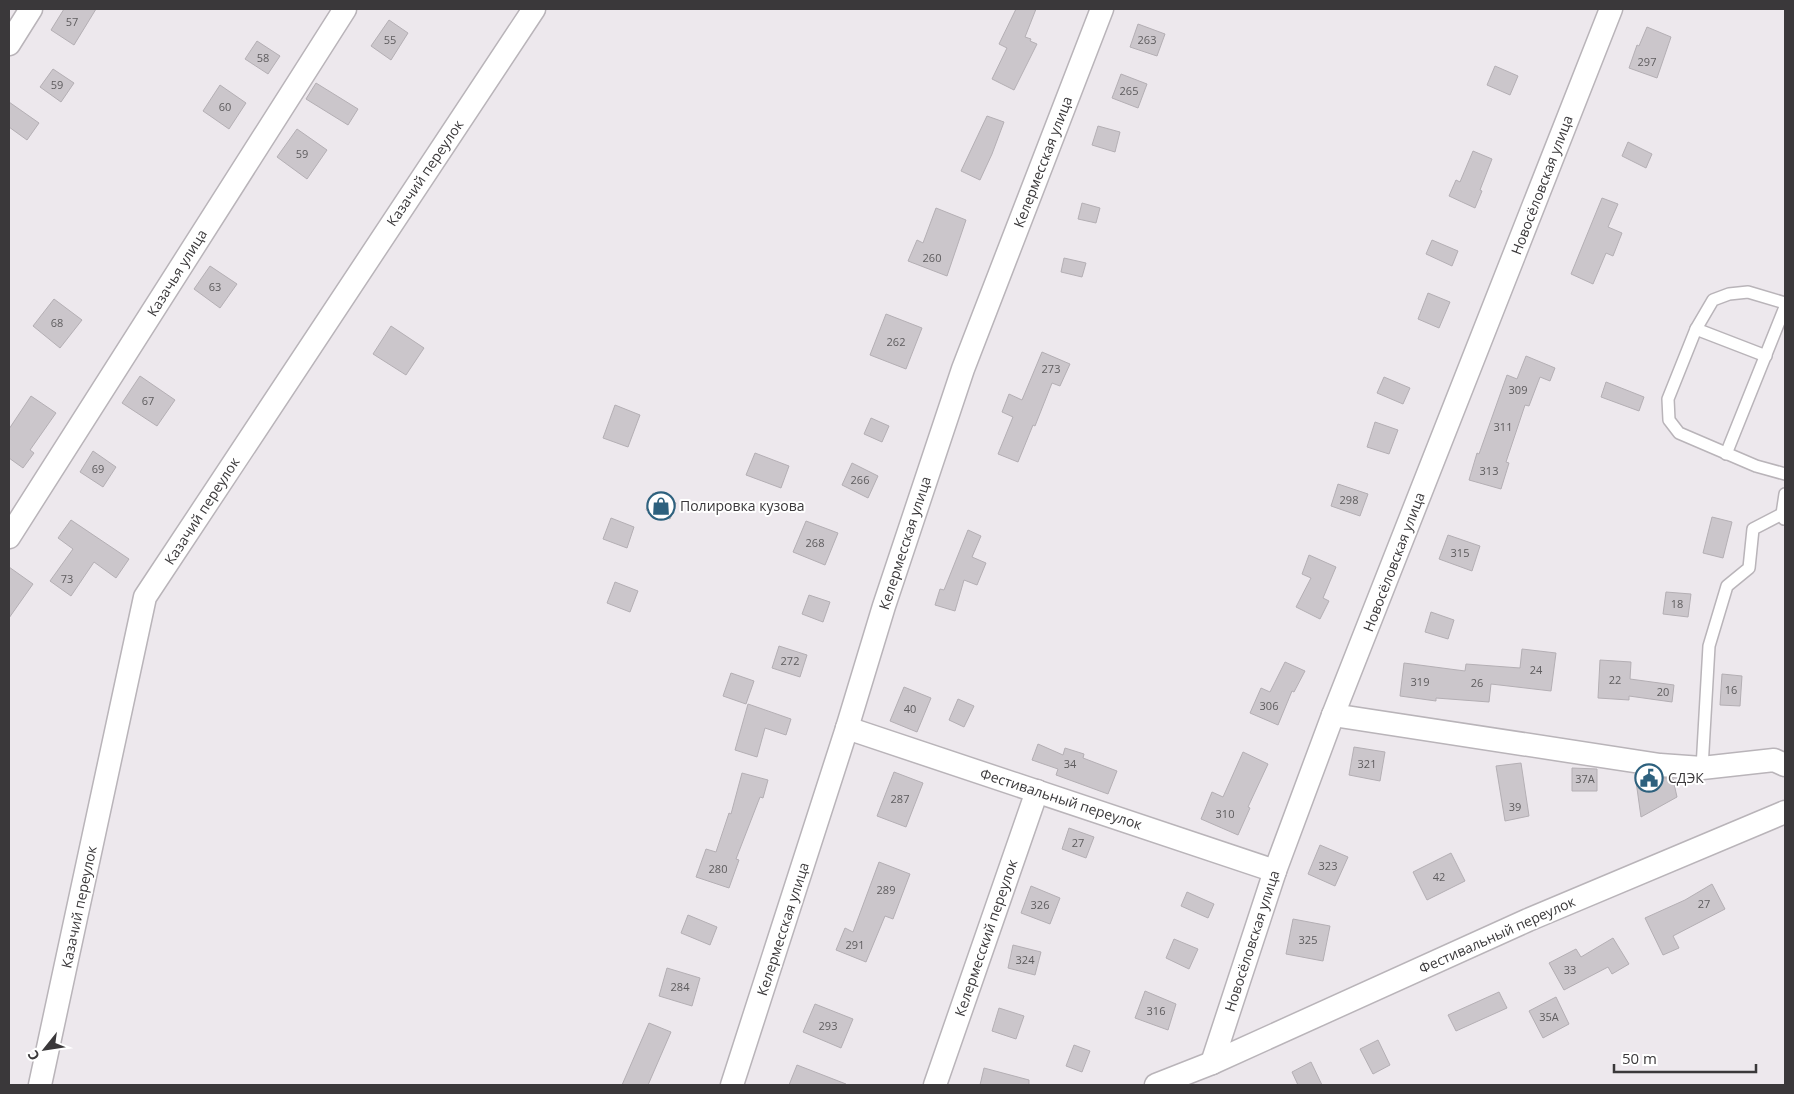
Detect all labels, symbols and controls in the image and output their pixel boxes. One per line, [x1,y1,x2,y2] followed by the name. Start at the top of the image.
[66,14,78,29] house number: 57
[384,32,396,47] house number: 55
[1138,32,1156,47] house number: 263
[257,50,269,65] house number: 58
[1638,54,1656,69] house number: 297
[51,77,63,92] house number: 59
[1120,83,1138,98] house number: 265
[1009,93,1076,230] street label: Келермесская улица
[219,99,231,114] house number: 60
[1506,112,1577,257] street label: Новосёловская улица
[382,115,468,230] street label: Казачий переулок
[296,146,308,161] house number: 59
[142,226,211,320] street label: Казачья улица
[923,250,941,265] house number: 260
[209,279,221,294] house number: 63
[51,315,63,330] house number: 68
[887,334,905,349] house number: 262
[1042,361,1060,376] house number: 273
[1509,382,1527,397] house number: 309
[142,393,154,408] house number: 67
[1494,419,1512,434] house number: 311
[160,453,244,568] street label: Казачий переулок
[92,461,104,476] house number: 69
[1480,463,1498,478] house number: 313
[851,472,869,487] house number: 266
[874,474,935,612] street label: Келермесская улица
[1358,489,1429,634] street label: Новосёловская улица
[646,491,676,521] shop icon: Полировка кузова
[1340,492,1358,507] house number: 298
[680,496,804,515] place label: Полировка кузова
[806,535,824,550] house number: 268
[1451,545,1469,560] house number: 315
[61,571,73,586] house number: 73
[1671,596,1683,611] house number: 18
[781,653,799,668] house number: 272
[1530,662,1543,677] house number: 24
[1609,672,1621,687] house number: 22
[1411,674,1429,689] house number: 319
[1471,675,1483,690] house number: 26
[1725,682,1737,697] house number: 16
[1657,684,1669,699] house number: 20
[1260,698,1278,713] house number: 306
[904,701,916,716] house number: 40
[1064,756,1077,771] house number: 34
[1358,756,1376,771] house number: 321
[978,763,1145,834] street label: Фестивальный переулок
[1634,763,1664,793] public building icon: СДЭК
[1668,768,1704,787] place label: СДЭК
[1575,771,1595,786] house number: 37А
[891,791,909,806] house number: 287
[1509,799,1521,814] house number: 39
[1216,806,1234,821] house number: 310
[1072,835,1084,850] house number: 27
[56,843,101,970] street label: Казачий переулок
[950,856,1022,1019] street label: Келермесский переулок
[1319,858,1337,873] house number: 323
[752,860,813,998] street label: Келермесская улица
[709,861,727,876] house number: 280
[1220,868,1283,1014] street label: Новосёловская улица
[1433,869,1445,884] house number: 42
[877,882,895,897] house number: 289
[1416,891,1579,978] street label: Фестивальный переулок
[1698,896,1710,911] house number: 27
[1031,897,1049,912] house number: 326
[1299,932,1317,947] house number: 325
[846,937,864,952] house number: 291
[1016,952,1035,967] house number: 324
[1564,962,1576,977] house number: 33
[671,979,690,994] house number: 284
[1147,1003,1165,1018] house number: 316
[1539,1009,1559,1024] house number: 35А
[819,1018,837,1033] house number: 293
[20,1024,70,1074] north arrow
[1614,1042,1756,1074] scale bar
[23,1047,44,1064] text: С
[1622,1048,1657,1068] text: 50 m

